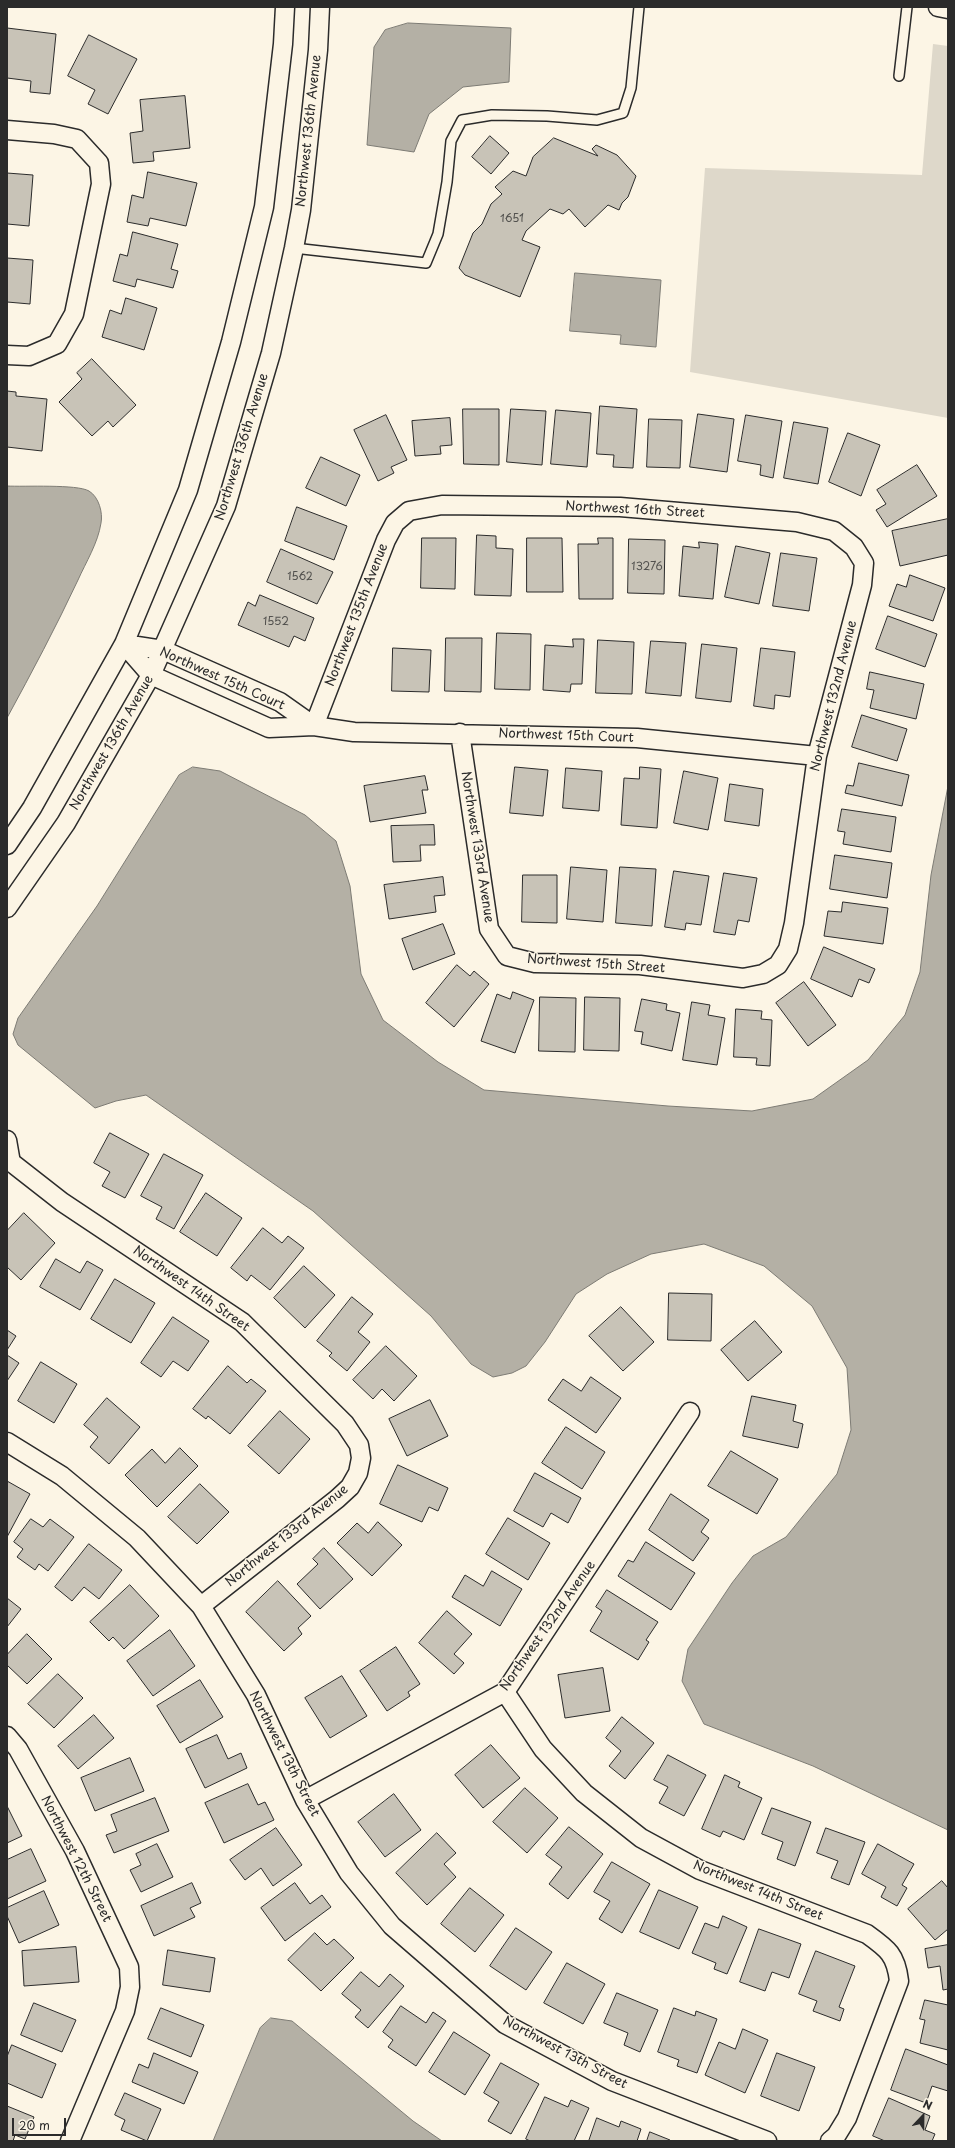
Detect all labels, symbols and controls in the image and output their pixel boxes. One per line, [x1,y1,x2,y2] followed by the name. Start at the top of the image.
[293,54,325,208] street label: Northwest 136th Avenue
[500,212,524,226] house number: 1651
[212,371,272,523] street label: Northwest 136th Avenue
[565,499,705,521] street label: Northwest 16th Street
[322,541,392,689] street label: Northwest 135th Avenue
[631,560,663,574] house number: 13276
[287,570,313,584] house number: 1562
[263,615,289,629] house number: 1552
[808,619,860,773] street label: Northwest 132nd Avenue
[157,644,287,714] street label: Northwest 15th Court
[67,673,157,813] street label: Northwest 136th Avenue
[498,726,634,746] street label: Northwest 15th Court
[457,770,497,924] street label: Northwest 133rd Avenue
[526,951,666,977] street label: Northwest 15th Street
[130,1243,252,1335] street label: Northwest 14th Street
[223,1482,351,1590] street label: Northwest 133rd Avenue
[497,1558,599,1694] street label: Northwest 132nd Avenue
[246,1689,322,1819] street label: Northwest 13th Street
[37,1793,115,1925] street label: Northwest 12th Street
[691,1858,825,1924] street label: Northwest 14th Street
[500,2014,630,2092] street label: Northwest 13th Street
[920,2095,935,2114] text: N
[903,2096,943,2136] north arrow
[14,2110,68,2136] scale bar
[19,2116,50,2134] text: 20 m

